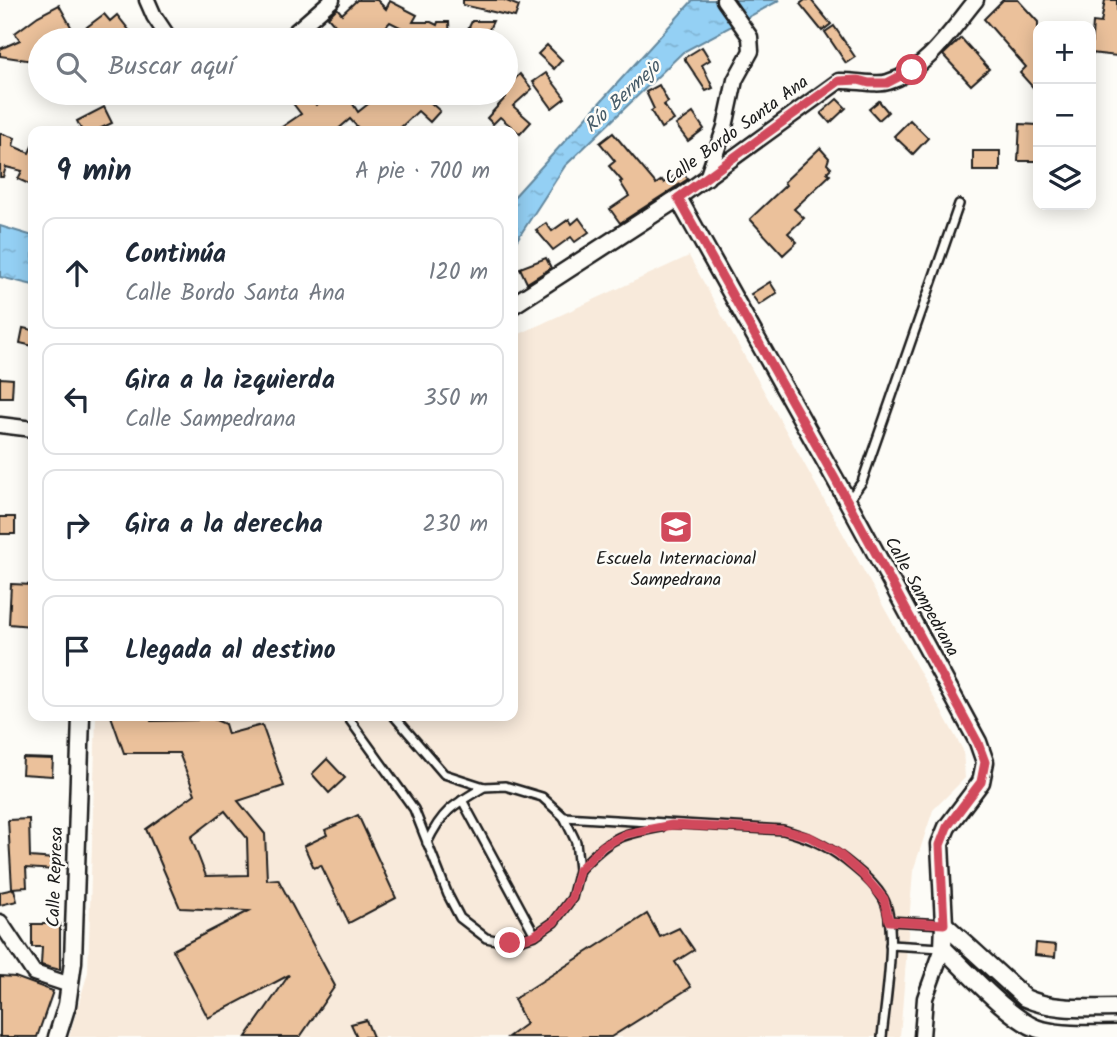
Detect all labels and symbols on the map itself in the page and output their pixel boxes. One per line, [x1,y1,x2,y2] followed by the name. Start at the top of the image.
[578,52,669,141] water label: Río Bermejo
[896,54,927,85] route start
[659,69,815,193] street label: Calle Bordo Santa Ana
[657,508,695,546] school or university icon: Escuela Internacional Sampedrana
[876,531,966,663] street label: Calle Sampedrana
[596,545,757,595] place label: Escuela Internacional Sampedrana
[40,826,72,928] street label: Calle Represa
[494,927,525,958] route end

